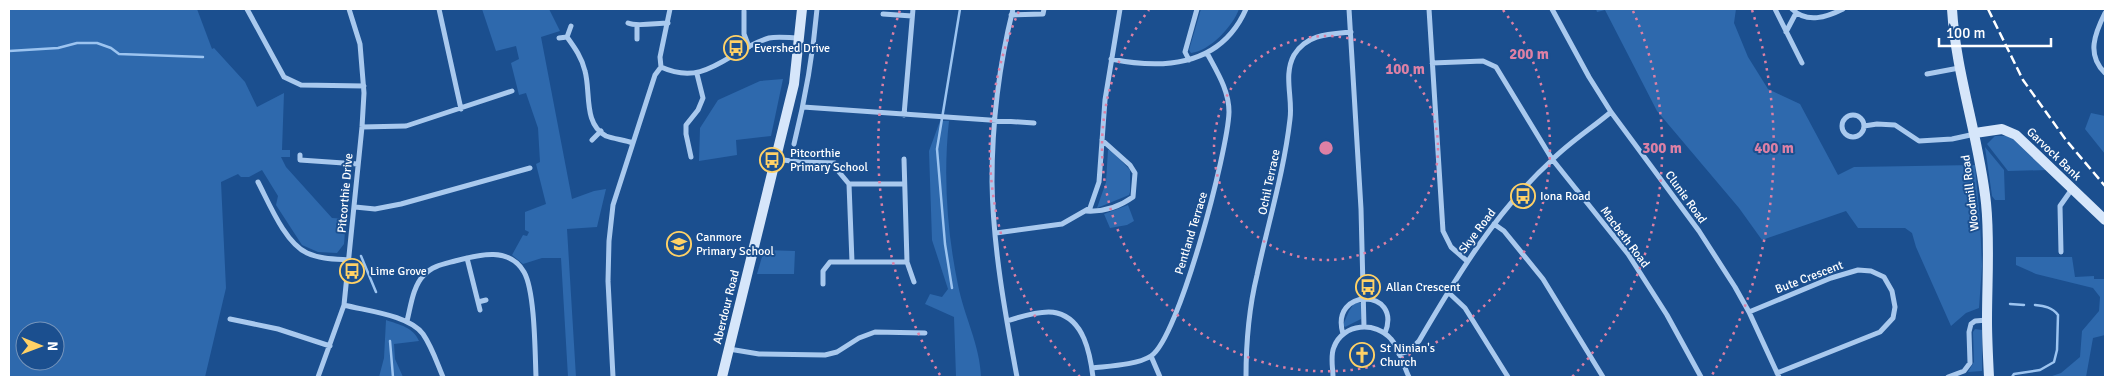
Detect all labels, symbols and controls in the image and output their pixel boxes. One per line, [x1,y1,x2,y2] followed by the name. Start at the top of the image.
[1939,15,2052,47] scale bar
[1946,24,1986,42] text: 100 m
[723,35,749,61] bus stop icon: Evershed Drive
[754,41,830,56] place label: Evershed Drive
[1509,45,1549,63] text: 200 m
[1385,60,1425,78] text: 100 m
[2023,125,2084,184] street label: Garvock Bank
[1317,139,1335,157] centre of rings
[1642,139,1682,157] text: 300 m
[1754,139,1794,157] text: 400 m
[790,146,868,175] place label: Pitcorthie Primary School
[759,147,785,173] bus stop icon: Pitcorthie Primary School
[1255,148,1284,216] street label: Ochil Terrace
[335,153,356,234] street label: Pitcorthie Drive
[1958,154,1983,232] street label: Woodmill Road
[1662,168,1710,227] street label: Clunie Road
[1510,183,1536,209] bus stop icon: Iona Road
[1540,189,1591,204] place label: Iona Road
[1172,190,1211,276] street label: Pentland Terrace
[1597,204,1652,271] street label: Macbeth Road
[1456,206,1499,257] street label: Skye Road
[696,230,774,259] place label: Canmore Primary School
[666,231,692,257] school or university icon: Canmore Primary School
[339,258,365,284] bus stop icon: Lime Grove
[1773,258,1845,297] street label: Bute Crescent
[370,264,427,279] place label: Lime Grove
[710,268,743,346] street label: Aberdour Road
[1355,274,1381,300] bus stop icon: Allan Crescent
[1386,280,1460,295] place label: Allan Crescent
[15,321,65,371] north arrow
[44,341,61,351] text: N
[1380,341,1435,370] place label: St Ninian's Church
[1349,342,1375,368] church icon: St Ninian's Church

